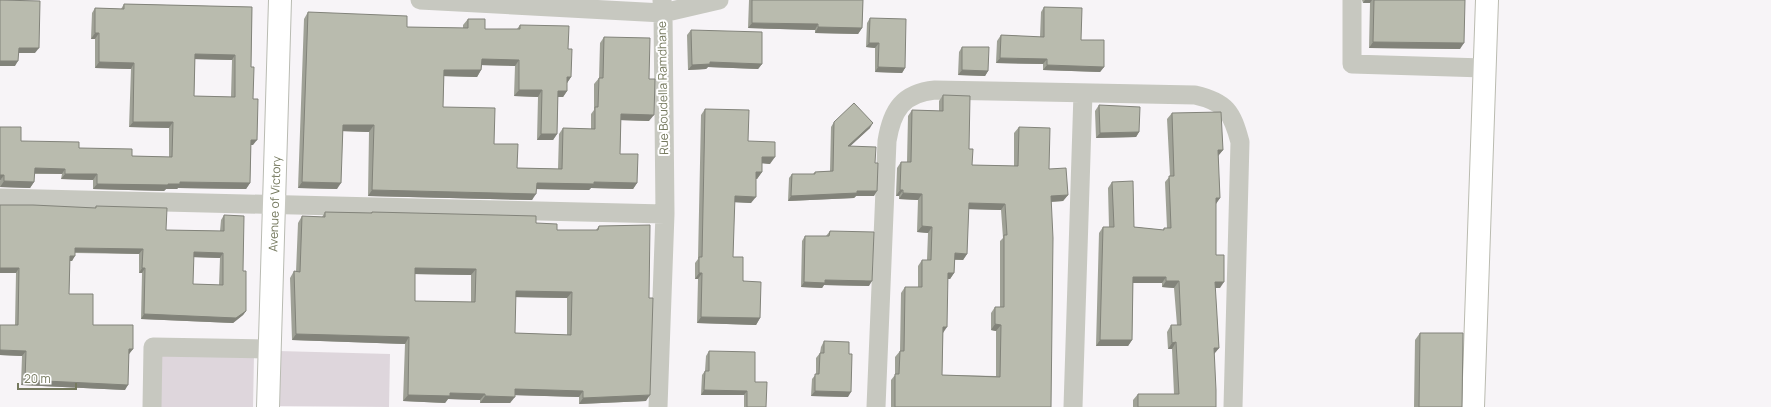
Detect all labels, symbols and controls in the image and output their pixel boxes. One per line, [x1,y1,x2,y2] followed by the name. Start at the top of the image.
[653,21,672,155] street label: Rue Boudella Ramdhane
[264,155,285,252] street label: Avenue of Victory
[18,365,76,391] scale bar
[24,370,51,387] text: 20 m

